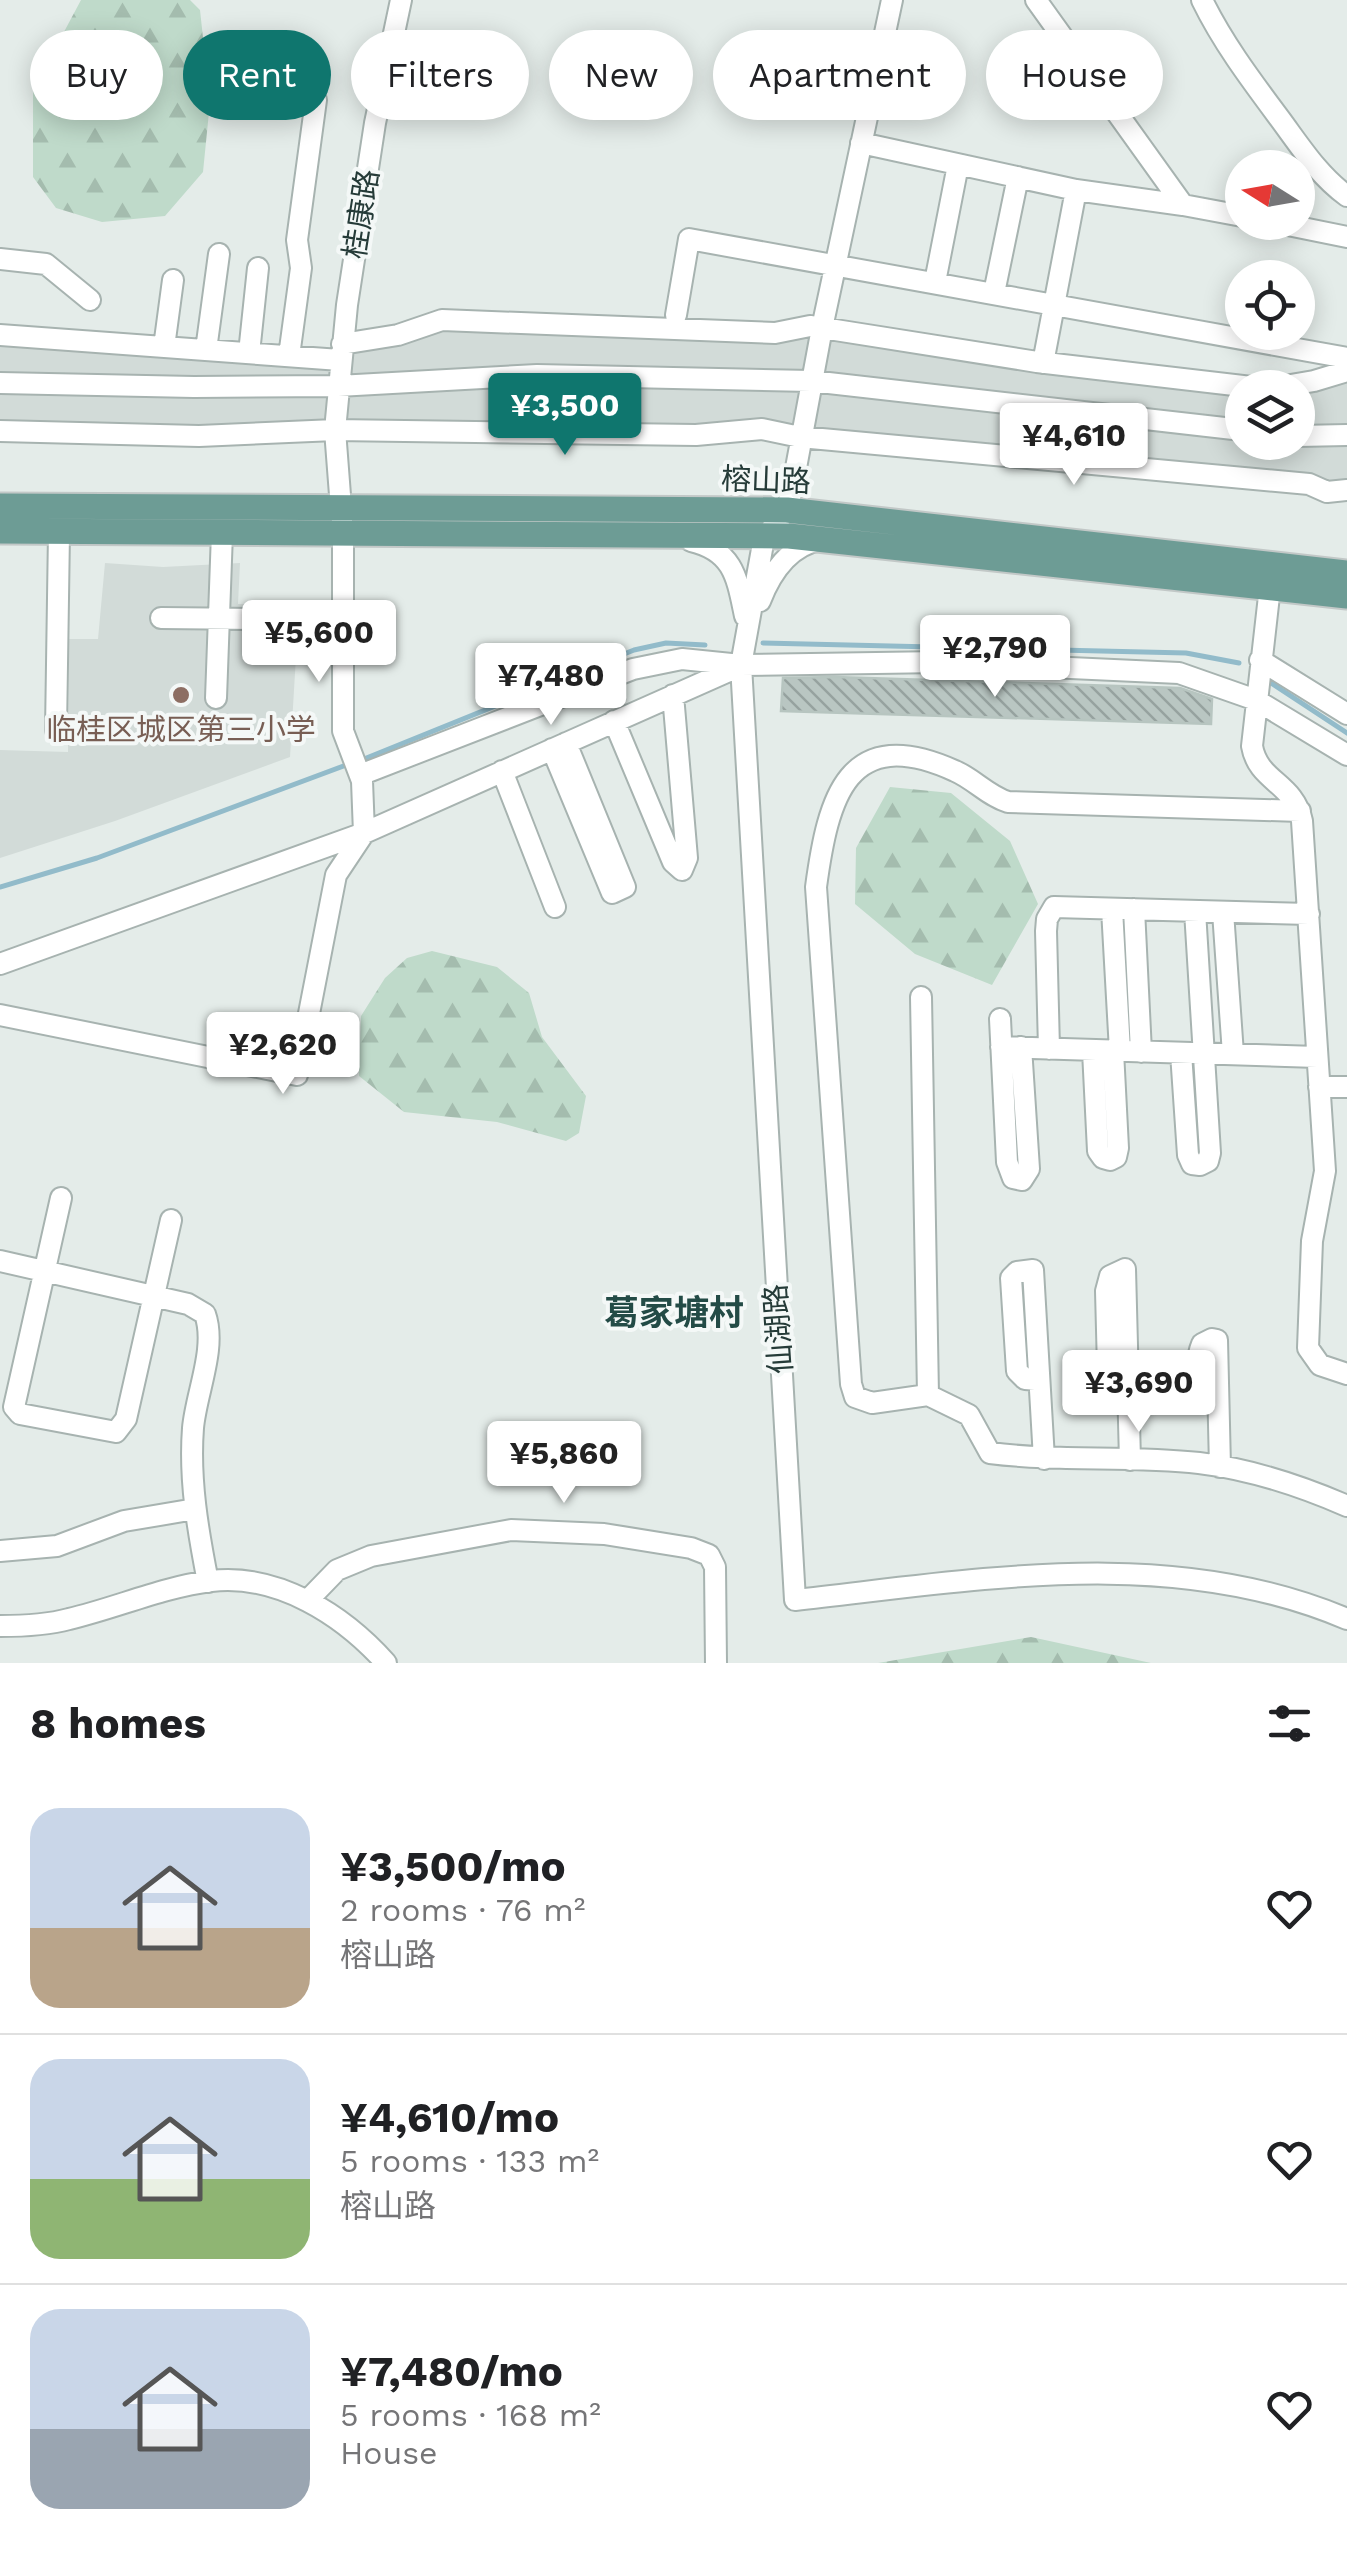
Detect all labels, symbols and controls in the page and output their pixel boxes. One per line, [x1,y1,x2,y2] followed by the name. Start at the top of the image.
[30,30,163,120] chip: Buy
[183,30,331,120] chip: Rent
[351,30,529,120] chip: Filters
[549,30,693,120] chip: New
[713,30,966,120] chip: Apartment
[986,30,1163,120] chip: House
[1225,150,1315,240] north arrow
[1225,150,1315,460] map controls
[337,167,385,261] street label: 桂康路
[1225,260,1315,350] button: locate
[1225,370,1315,460] button: layers
[484,373,646,458] pin: ¥3,500
[510,386,620,424] text: ¥3,500
[993,403,1155,488] pin: ¥4,610
[1022,416,1126,454] text: ¥4,610
[720,461,812,499] street label: 榕山路
[238,600,400,685] pin: ¥5,600
[264,613,374,651] text: ¥5,600
[914,615,1076,700] pin: ¥2,790
[942,628,1048,666] text: ¥2,790
[470,643,632,728] pin: ¥7,480
[497,656,605,694] text: ¥7,480
[170,684,192,706] marker: 临桂区城区第三小学
[46,712,316,747] place label: 临桂区城区第三小学
[202,1012,364,1097] pin: ¥2,620
[229,1025,337,1063] text: ¥2,620
[757,1283,799,1375] street label: 仙湖路
[604,1292,744,1334] district label: 葛家塘村
[1058,1350,1220,1435] pin: ¥3,690
[1084,1363,1194,1401] text: ¥3,690
[483,1421,645,1506] pin: ¥5,860
[509,1434,619,1472] text: ¥5,860
[1262,1696,1317,1751] icon: filters
[30,1699,206,1748] text: 8 homes
[340,1842,566,1891] text: ¥3,500/mo
[110,1848,230,1968] icon: home
[1262,1881,1317,1936] icon: heart
[340,1891,586,1929] text: 2 rooms · 76 m²
[340,1936,436,1974] text: 榕山路
[340,2093,559,2142] text: ¥4,610/mo
[110,2099,230,2219] icon: home
[1262,2132,1317,2187] icon: heart
[340,2142,599,2180] text: 5 rooms · 133 m²
[340,2187,436,2225] text: 榕山路
[340,2347,563,2396] text: ¥7,480/mo
[110,2349,230,2469] icon: home
[1262,2382,1317,2437] icon: heart
[340,2396,601,2434] text: 5 rooms · 168 m²
[340,2434,438,2472] text: House

